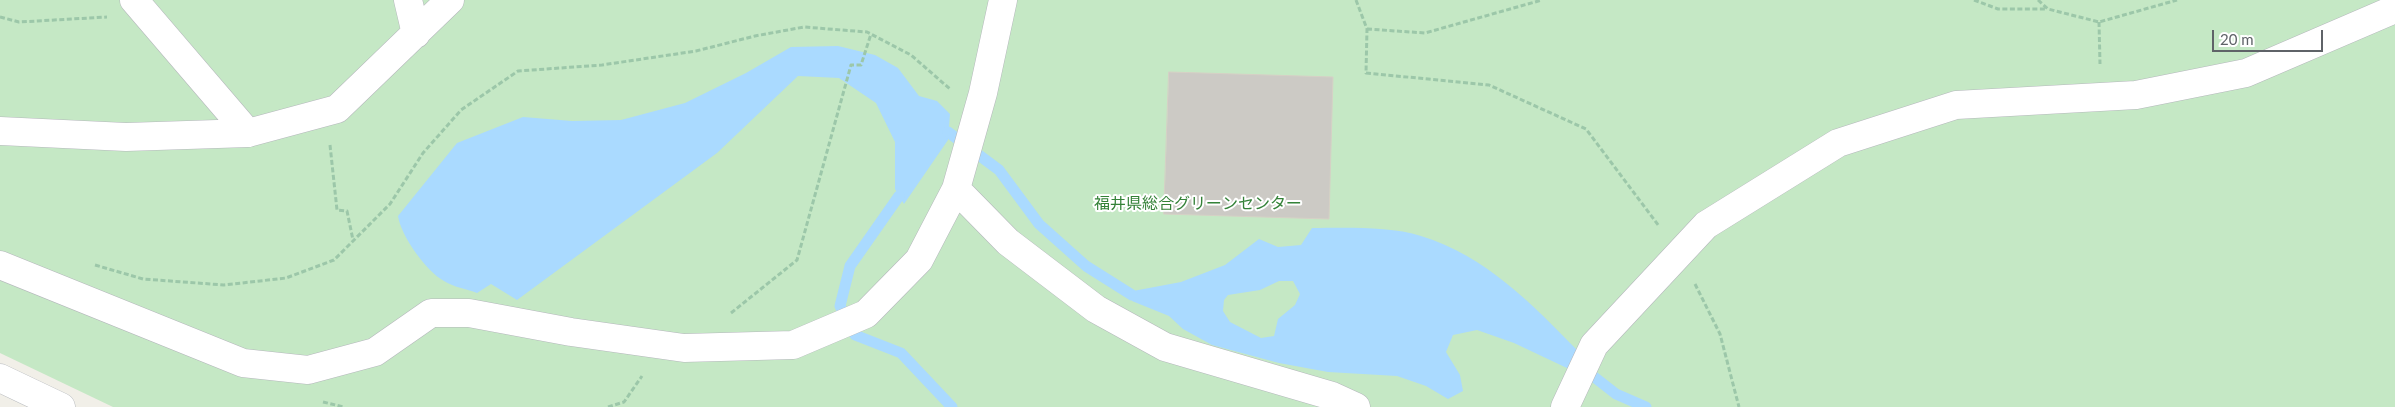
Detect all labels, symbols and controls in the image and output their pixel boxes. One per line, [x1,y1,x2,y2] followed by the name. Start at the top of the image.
[2215,20,2326,52] scale bar
[2220,30,2254,48] text: 20 m
[1094,194,1302,214] park label: 福井県総合グリーンセンター

